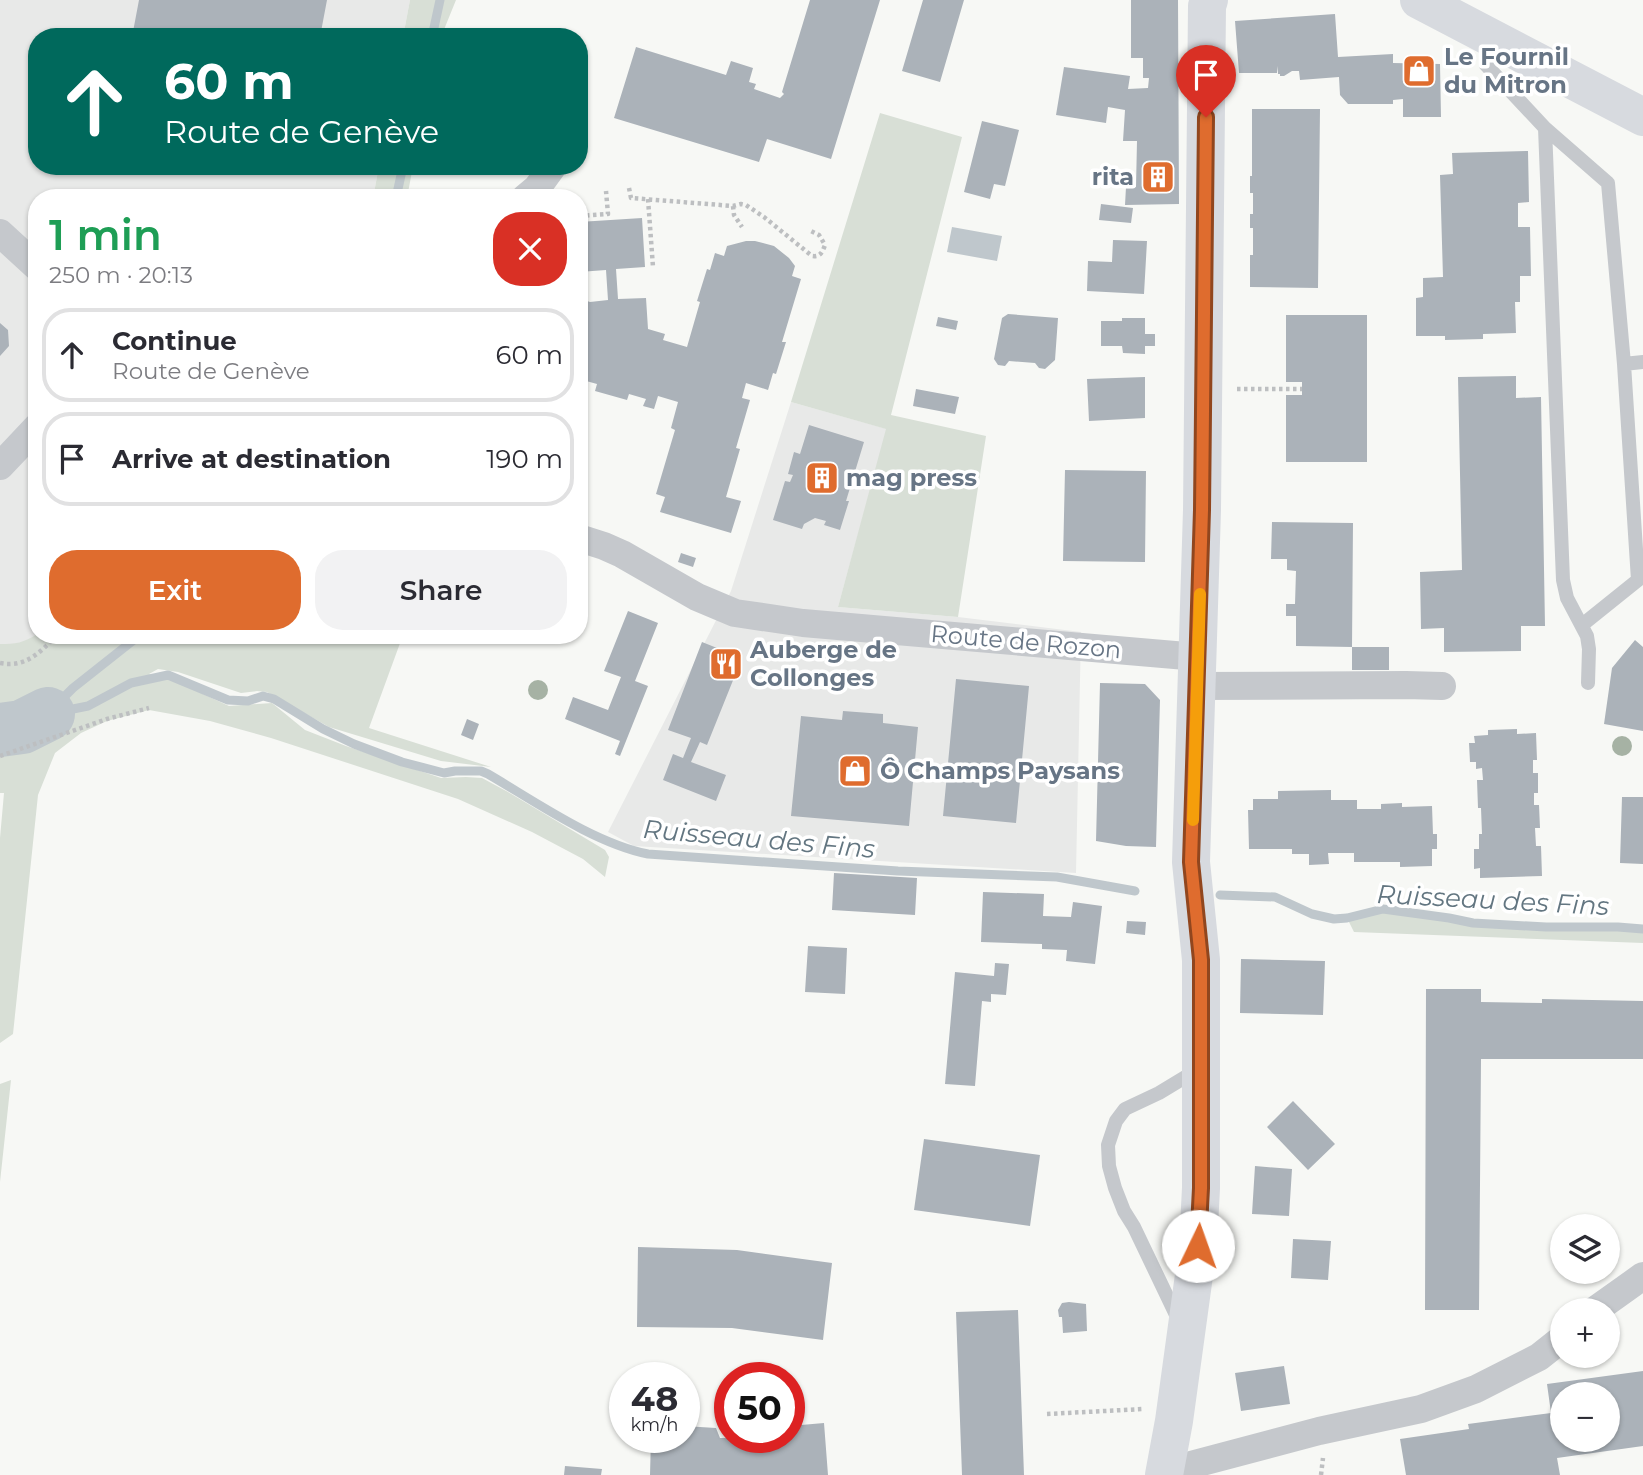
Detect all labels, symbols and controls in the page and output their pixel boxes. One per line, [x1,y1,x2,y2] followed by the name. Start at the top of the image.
[1444,42,1569,99] place label: Le Fournil du Mitron
[1176,45,1236,117] pin
[164,52,294,111] text: 60 m
[1400,52,1438,90] shop icon: Le Fournil du Mitron
[49,56,140,147] icon: ahead
[1187,56,1225,94] icon: arrive
[164,112,439,151] text: Route de Genève
[1139,158,1177,196] building icon: rita
[1092,162,1134,191] place label: rita
[49,209,162,261] text: 1 min
[493,212,567,286] button: close
[49,261,193,289] text: 250 m · 20:13
[112,325,237,357] text: Continue
[53,336,91,374] icon: ahead
[496,339,563,371] text: 60 m
[112,357,310,385] text: Route de Genève
[53,440,91,478] icon: arrive
[112,443,391,475] text: Arrive at destination
[486,443,563,475] text: 190 m
[803,459,841,497] building icon: mag press
[846,463,977,492] place label: mag press
[49,550,301,630] button: Exit
[315,550,567,630] button: Share
[930,619,1123,664] street label: Route de Rozon
[749,635,897,692] place label: Auberge de Collonges
[707,645,745,683] restaurant icon: Auberge de Collonges
[836,752,874,790] shop icon: Ô Champs Paysans
[880,756,1120,785] place label: Ô Champs Paysans
[642,813,877,865] water label: Ruisseau des Fins
[1376,878,1610,922] water label: Ruisseau des Fins
[1161,1209,1235,1283] position arrow
[1550,1214,1620,1452] map controls
[1550,1214,1620,1284] button: layers
[1550,1298,1620,1368] button: +
[714,1362,805,1453] speed limit sign: 50
[631,1377,678,1420] text: 48
[1550,1382,1620,1452] button: −
[630,1414,679,1436] text: km/h

